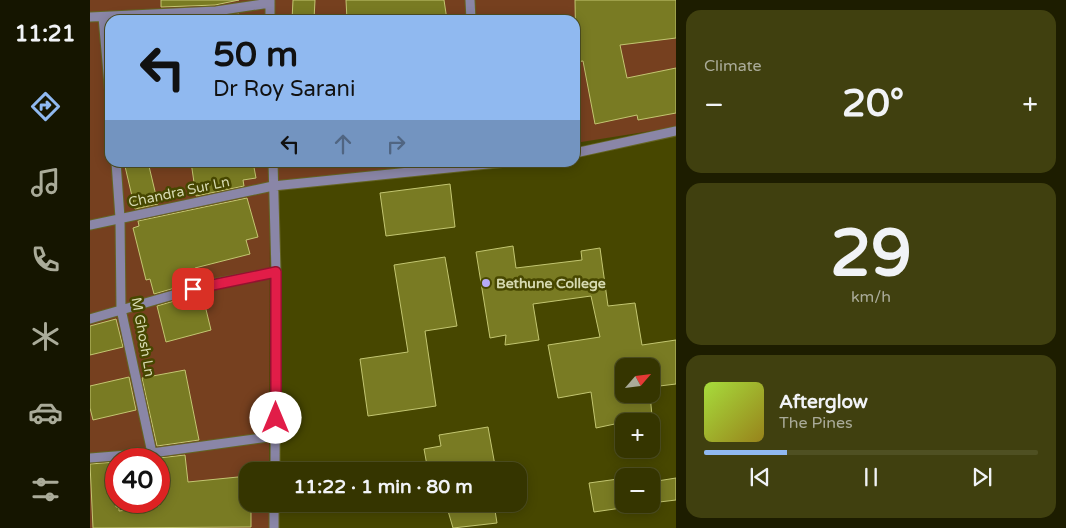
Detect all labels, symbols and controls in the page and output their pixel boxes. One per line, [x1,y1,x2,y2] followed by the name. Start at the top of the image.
[15,21,75,47] text: 11:21
[213,34,298,76] text: 50 m
[130,35,195,100] icon: left
[704,56,762,76] text: Climate
[213,76,355,102] text: Dr Roy Sarani
[842,81,904,127] text: 20°
[704,88,724,122] text: −
[1022,88,1038,122] text: +
[28,89,63,124] icon: directions
[276,130,304,158] icon: left
[329,130,357,158] icon: ahead
[382,130,410,158] icon: right
[28,165,63,200] icon: music
[127,173,231,211] street label: Chandra Sur Ln
[830,215,912,294] text: 29
[28,242,63,277] icon: phone
[172,268,214,310] pin
[179,275,207,303] icon: arrive
[496,275,606,292] place label: Bethune College
[480,277,492,289] marker: Bethune College
[851,287,891,307] text: km/h
[128,296,158,378] street label: M Ghosh Ln
[28,319,63,354] icon: climate
[615,358,660,402] north arrow
[615,358,660,513] map controls
[249,391,301,443] position arrow
[779,391,868,413] text: Afterglow
[28,395,63,430] icon: car
[615,413,660,458] button: +
[779,413,853,433] text: The Pines
[105,448,170,513] speed limit sign: 40
[746,463,774,491] icon: previous
[857,463,885,491] icon: pause
[968,463,996,491] icon: next
[615,468,660,513] button: −
[28,472,63,507] icon: filters
[293,476,473,498] text: 11:22 · 1 min · 80 m

